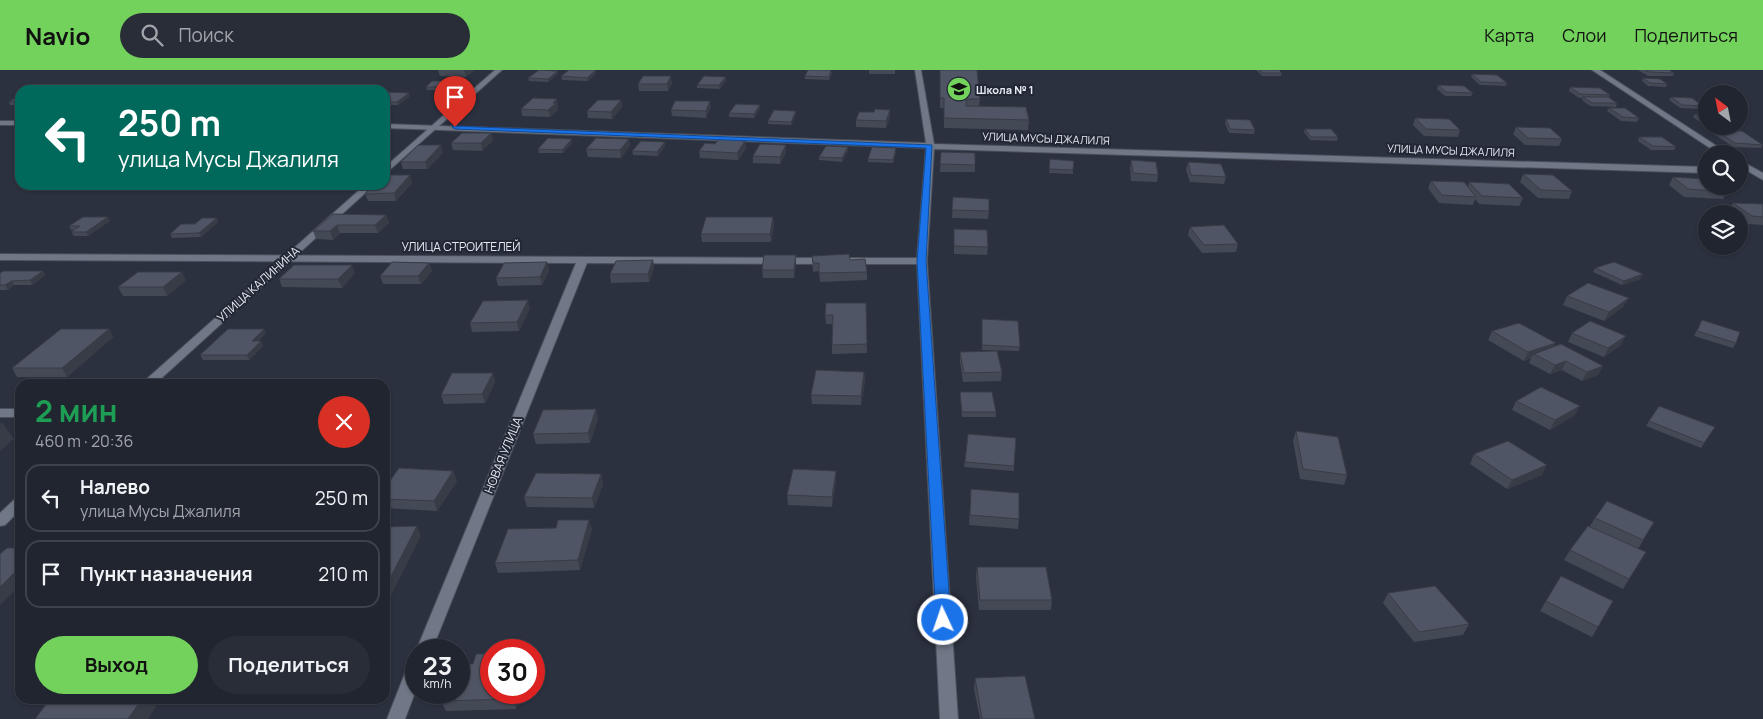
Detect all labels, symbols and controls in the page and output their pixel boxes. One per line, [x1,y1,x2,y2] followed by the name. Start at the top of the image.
[120,13,470,58] search box
[25,19,90,52] text: Navio
[138,21,166,49] icon: search
[178,22,234,48] text: Поиск
[1484,23,1534,47] text: Карта
[1562,23,1606,47] text: Слои
[1634,23,1738,47] text: Поделиться
[434,76,476,127] pin
[946,76,972,102] school or university icon: Школа № 1
[976,82,1034,97] place label: Школа № 1
[441,83,469,111] icon: arrive
[1698,85,1748,135] north arrow
[1698,85,1748,255] map controls
[118,99,221,147] text: 250 m
[35,105,100,170] icon: left
[982,128,1110,148] street label: УЛИЦА МУСЫ ДЖАЛИЛЯ
[1387,140,1515,160] street label: УЛИЦА МУСЫ ДЖАЛИЛЯ
[118,144,339,174] text: улица Мусы Джалиля
[1698,145,1748,195] button: search
[1698,205,1748,255] button: layers
[401,238,521,255] street label: УЛИЦА СТРОИТЕЛЕЙ
[213,242,303,326] street label: УЛИЦА КАЛИНИНА
[35,390,118,431] text: 2 мин
[318,396,370,448] button: close
[480,414,526,496] street label: НОВАЯ УЛИЦА
[35,430,133,452] text: 460 m · 20:36
[80,474,150,500] text: Налево
[37,484,65,512] icon: left
[315,485,368,511] text: 250 m
[80,500,241,522] text: улица Мусы Джалиля
[37,560,65,588] icon: arrive
[80,561,253,587] text: Пункт назначения
[318,561,368,587] text: 210 m
[916,593,968,645] position arrow
[35,636,198,694] button: Выход
[208,636,370,694] button: Поделиться
[480,639,545,704] speed limit sign: 30
[423,648,452,683] text: 23
[424,675,451,692] text: km/h

